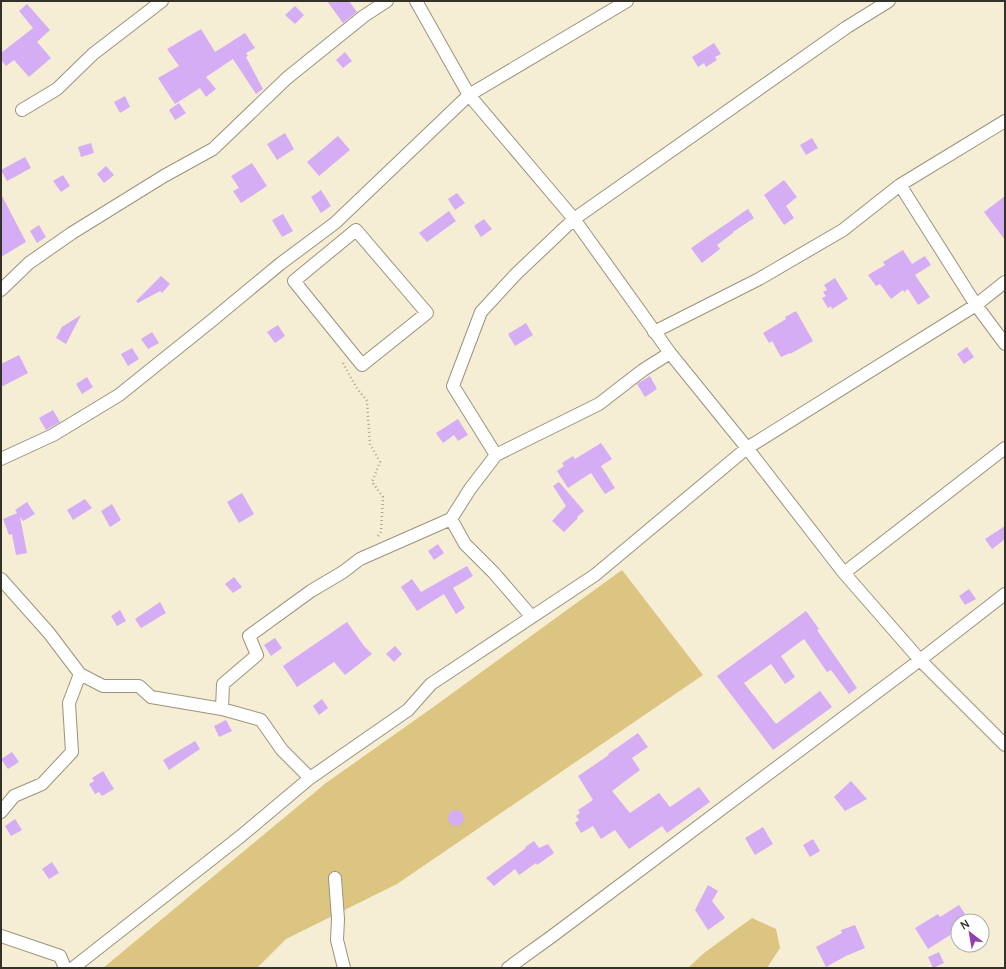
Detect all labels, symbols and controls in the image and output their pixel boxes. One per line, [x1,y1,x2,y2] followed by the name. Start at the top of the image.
[950,913,990,953] north arrow
[957,915,972,932] text: N

